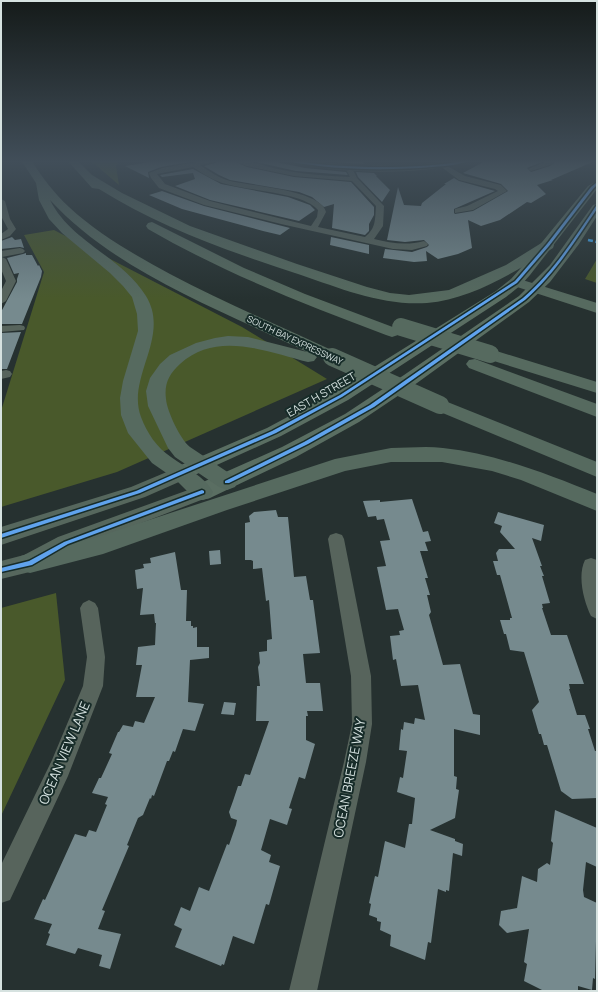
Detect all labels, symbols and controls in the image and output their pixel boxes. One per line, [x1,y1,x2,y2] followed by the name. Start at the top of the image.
[245,312,345,368] street label: SOUTH BAY EXPRESSWAY
[284,368,359,420] street label: EAST H STREET
[34,699,94,807] street label: OCEAN VIEW LANE
[329,716,370,839] street label: OCEAN BREEZE WAY

